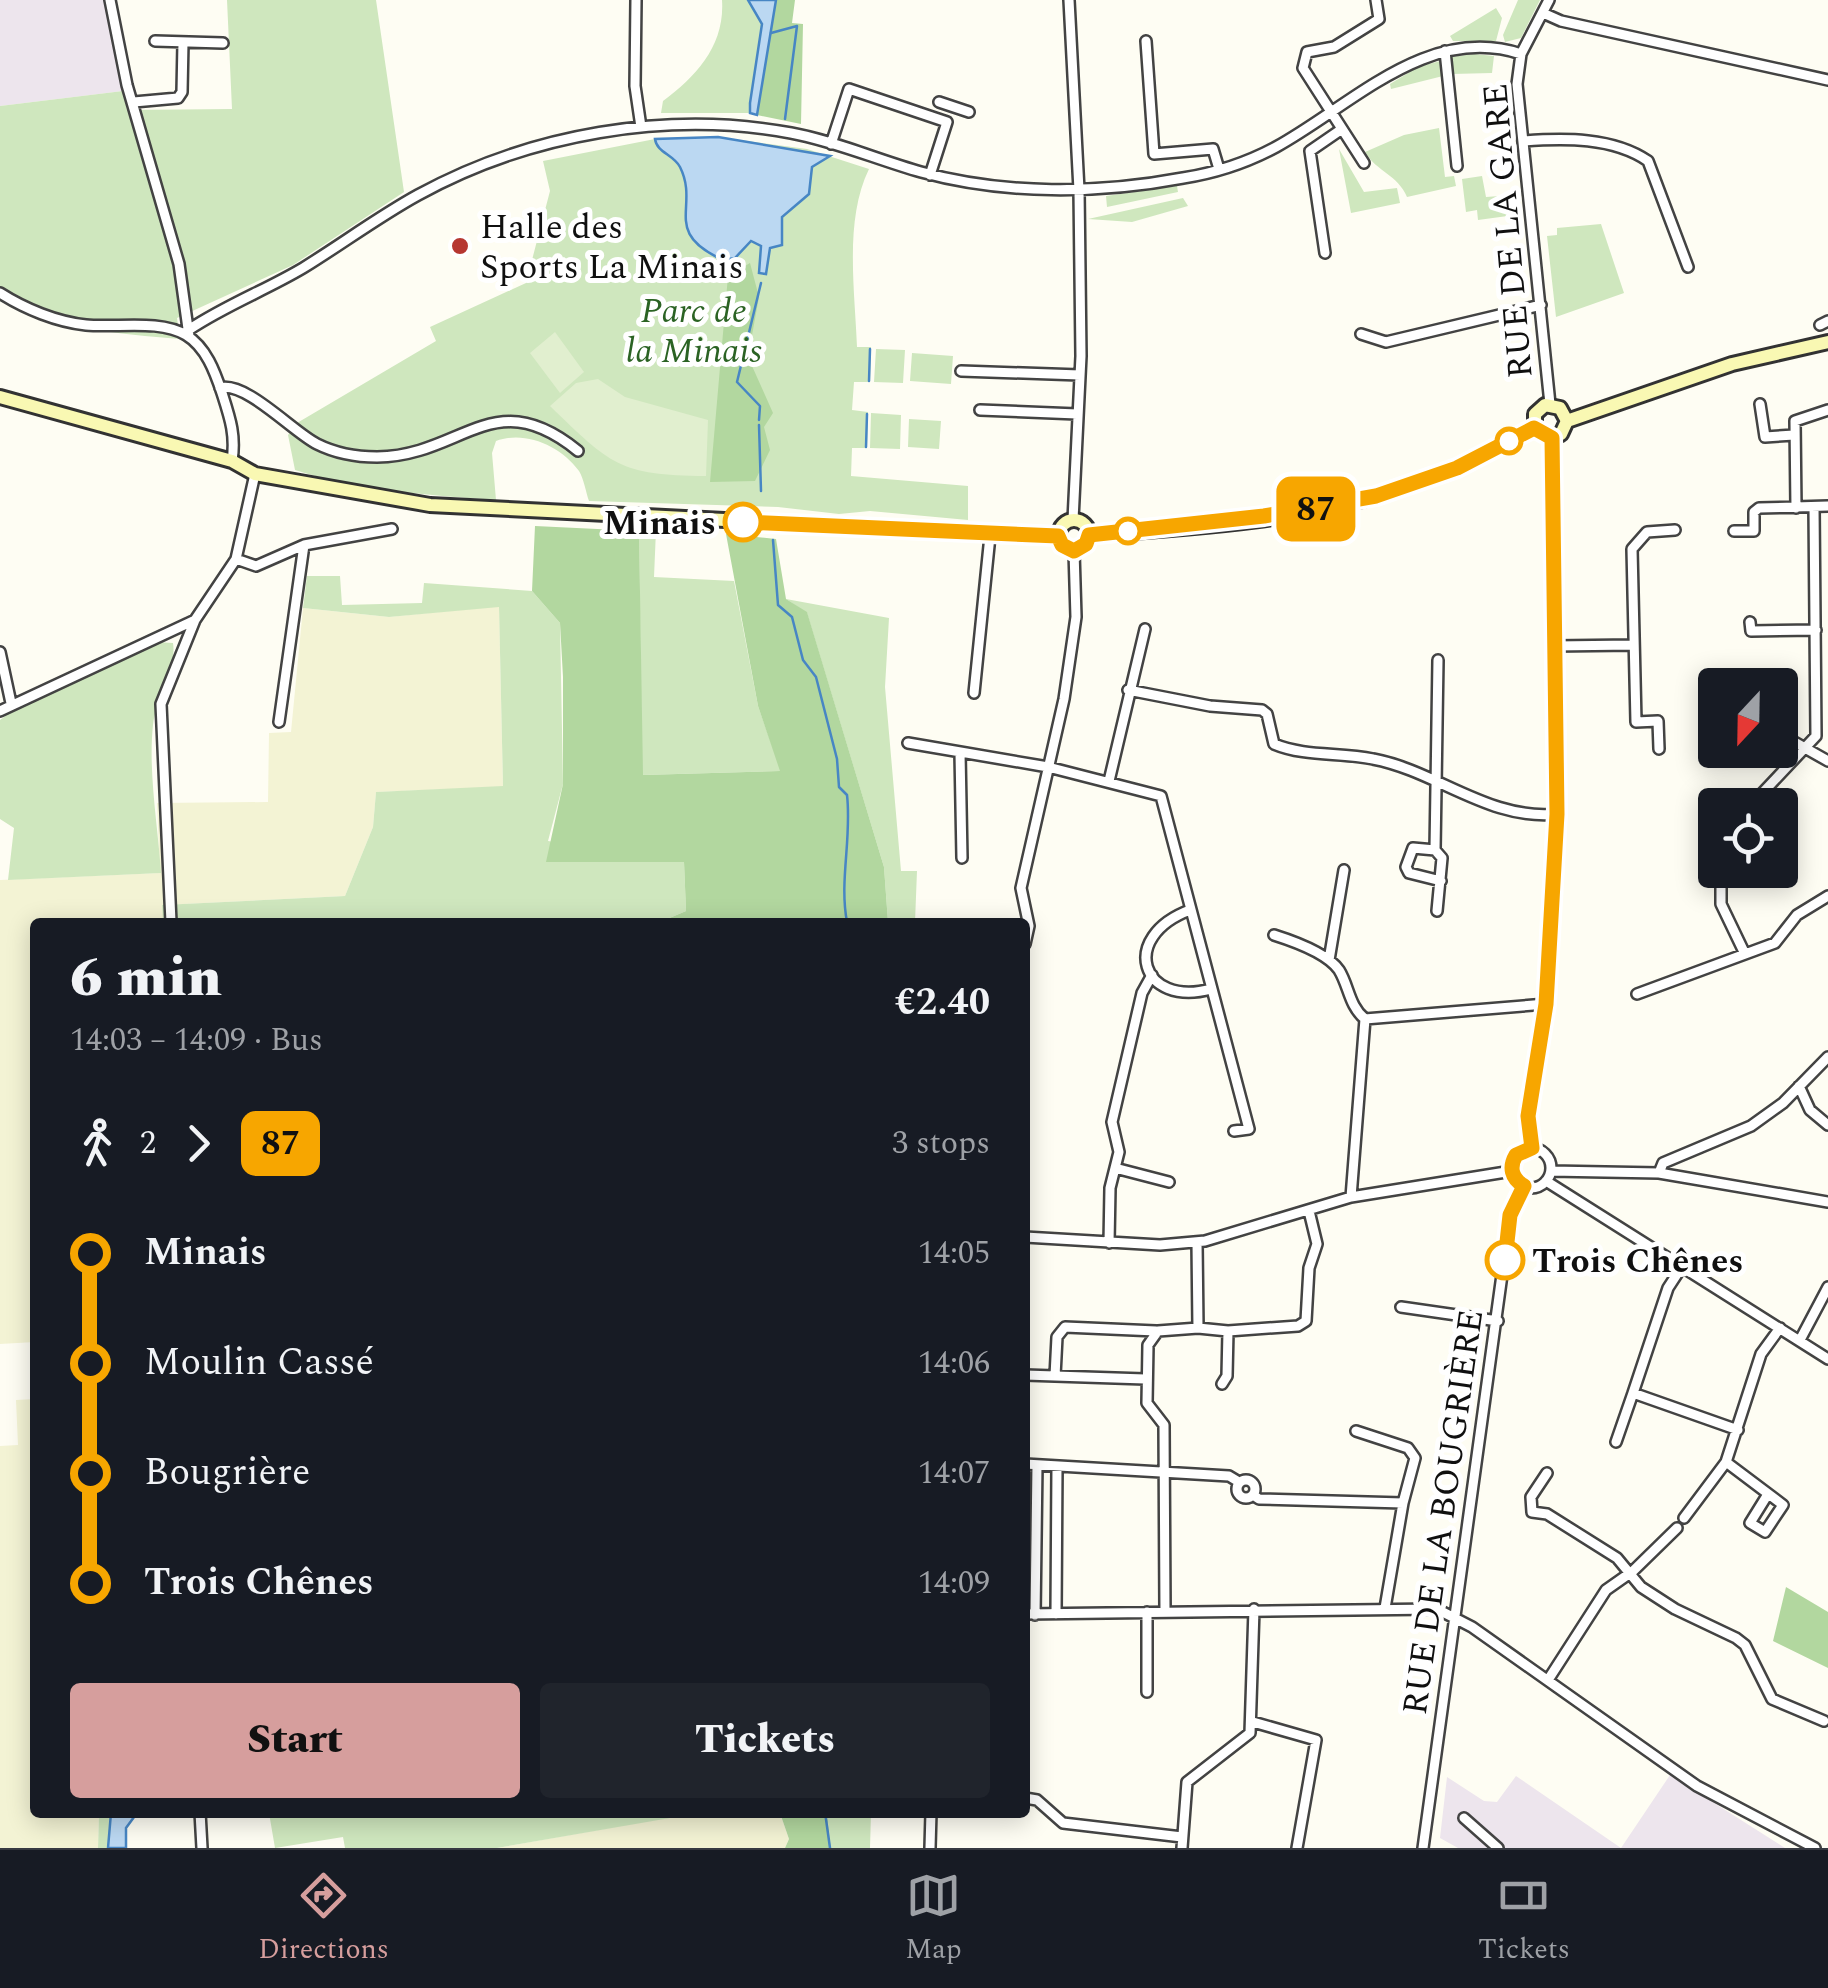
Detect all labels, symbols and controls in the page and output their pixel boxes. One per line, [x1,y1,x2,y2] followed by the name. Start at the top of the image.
[1469,81,1548,381] street label: RUE DE LA GARE
[480,201,744,294] place label: Halle des Sports La Minais
[449,235,471,257] marker: Halle des Sports La Minais
[626,285,762,378] park label: Parc de la Minais
[1496,428,1522,454] unlabelled marker
[1271,476,1361,542] line badge: 87
[1296,483,1336,536] text: 87
[603,497,716,550] place label: Minais
[724,503,762,541] marker: Minais
[1115,518,1141,544] unlabelled marker
[1698,668,1798,768] north arrow
[1698,668,1798,888] map controls
[1698,788,1798,888] button: locate
[70,937,222,1020] text: 6 min
[895,974,990,1032] text: €2.40
[70,1016,323,1065] text: 14:03 – 14:09 · Bus
[70,1116,125,1171] icon: walk
[171,1116,226,1171] icon: forward
[261,1117,300,1170] text: 87
[140,1119,156,1168] text: 2
[892,1119,990,1168] text: 3 stops
[144,1224,267,1282] text: Minais
[918,1229,990,1278] text: 14:05
[1532,1235,1744,1288] place label: Trois Chênes
[1486,1241,1524,1279] marker: Trois Chênes
[1389,1306,1498,1718] street label: RUE DE LA BOUGRIÈRE
[144,1334,374,1392] text: Moulin Cassé
[918,1339,990,1388] text: 14:06
[144,1444,310,1502] text: Bougrière
[918,1449,990,1498] text: 14:07
[144,1554,374,1612] text: Trois Chênes
[918,1559,990,1608] text: 14:09
[70,1683,520,1798] button: Start
[540,1683,990,1798] button: Tickets
[258,1868,389,1971] tab: Directions
[905,1868,962,1971] tab: Map
[1478,1868,1570,1971] tab: Tickets

